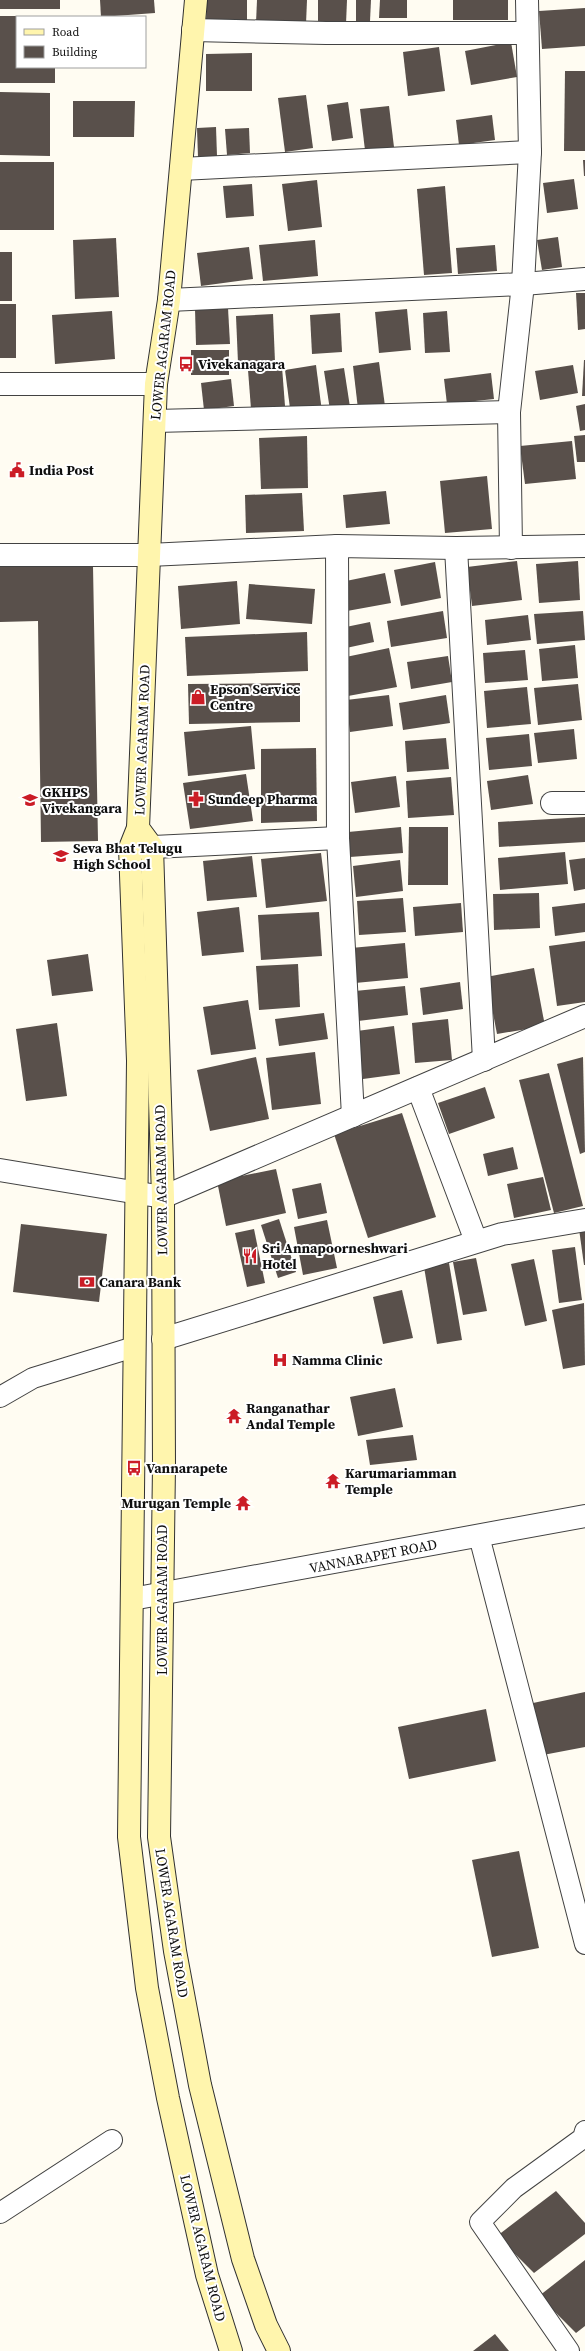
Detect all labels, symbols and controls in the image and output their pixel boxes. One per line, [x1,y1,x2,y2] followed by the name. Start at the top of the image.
[16,16,146,68] legend
[52,24,79,40] text: Road
[52,44,97,60] text: Building
[145,269,181,421] street label: LOWER AGARAM ROAD
[198,354,286,374] place label: Vivekanagara
[177,355,195,373] bus stop icon: Vivekanagara
[29,460,95,480] place label: India Post
[8,461,26,479] public building icon: India Post
[129,664,155,816] street label: LOWER AGARAM ROAD
[210,679,300,715] place label: Epson Service Centre
[189,688,207,706] shop icon: Epson Service Centre
[42,782,122,818] place label: GKHPS Vivekangara
[208,789,318,809] place label: Sundeep Pharma
[187,790,205,808] pharmacy icon: Sundeep Pharma
[21,791,39,809] school or university icon: GKHPS Vivekangara
[73,838,183,874] place label: Seva Bhat Telugu High School
[52,847,70,865] school or university icon: Seva Bhat Telugu High School
[150,1104,172,1256] street label: LOWER AGARAM ROAD
[262,1238,408,1274] place label: Sri Annapoorneshwari Hotel
[241,1247,259,1265] restaurant icon: Sri Annapoorneshwari Hotel
[99,1272,182,1292] place label: Canara Bank
[78,1273,96,1291] bank icon: Canara Bank
[292,1350,383,1370] place label: Namma Clinic
[271,1351,289,1369] hospital icon: Namma Clinic
[246,1398,335,1434] place label: Ranganathar Andal Temple
[225,1407,243,1425] temple icon: Ranganathar Andal Temple
[146,1458,228,1478] place label: Vannarapete
[125,1459,143,1477] bus stop icon: Vannarapete
[345,1463,457,1499] place label: Karumariamman Temple
[324,1472,342,1490] temple icon: Karumariamman Temple
[121,1493,231,1513] place label: Murugan Temple
[234,1494,252,1512] temple icon: Murugan Temple
[152,1525,172,1675] street label: LOWER AGARAM ROAD
[307,1534,439,1578] street label: VANNARAPET ROAD
[150,1847,194,1999] street label: LOWER AGARAM ROAD
[175,2172,231,2324] street label: LOWER AGARAM ROAD

